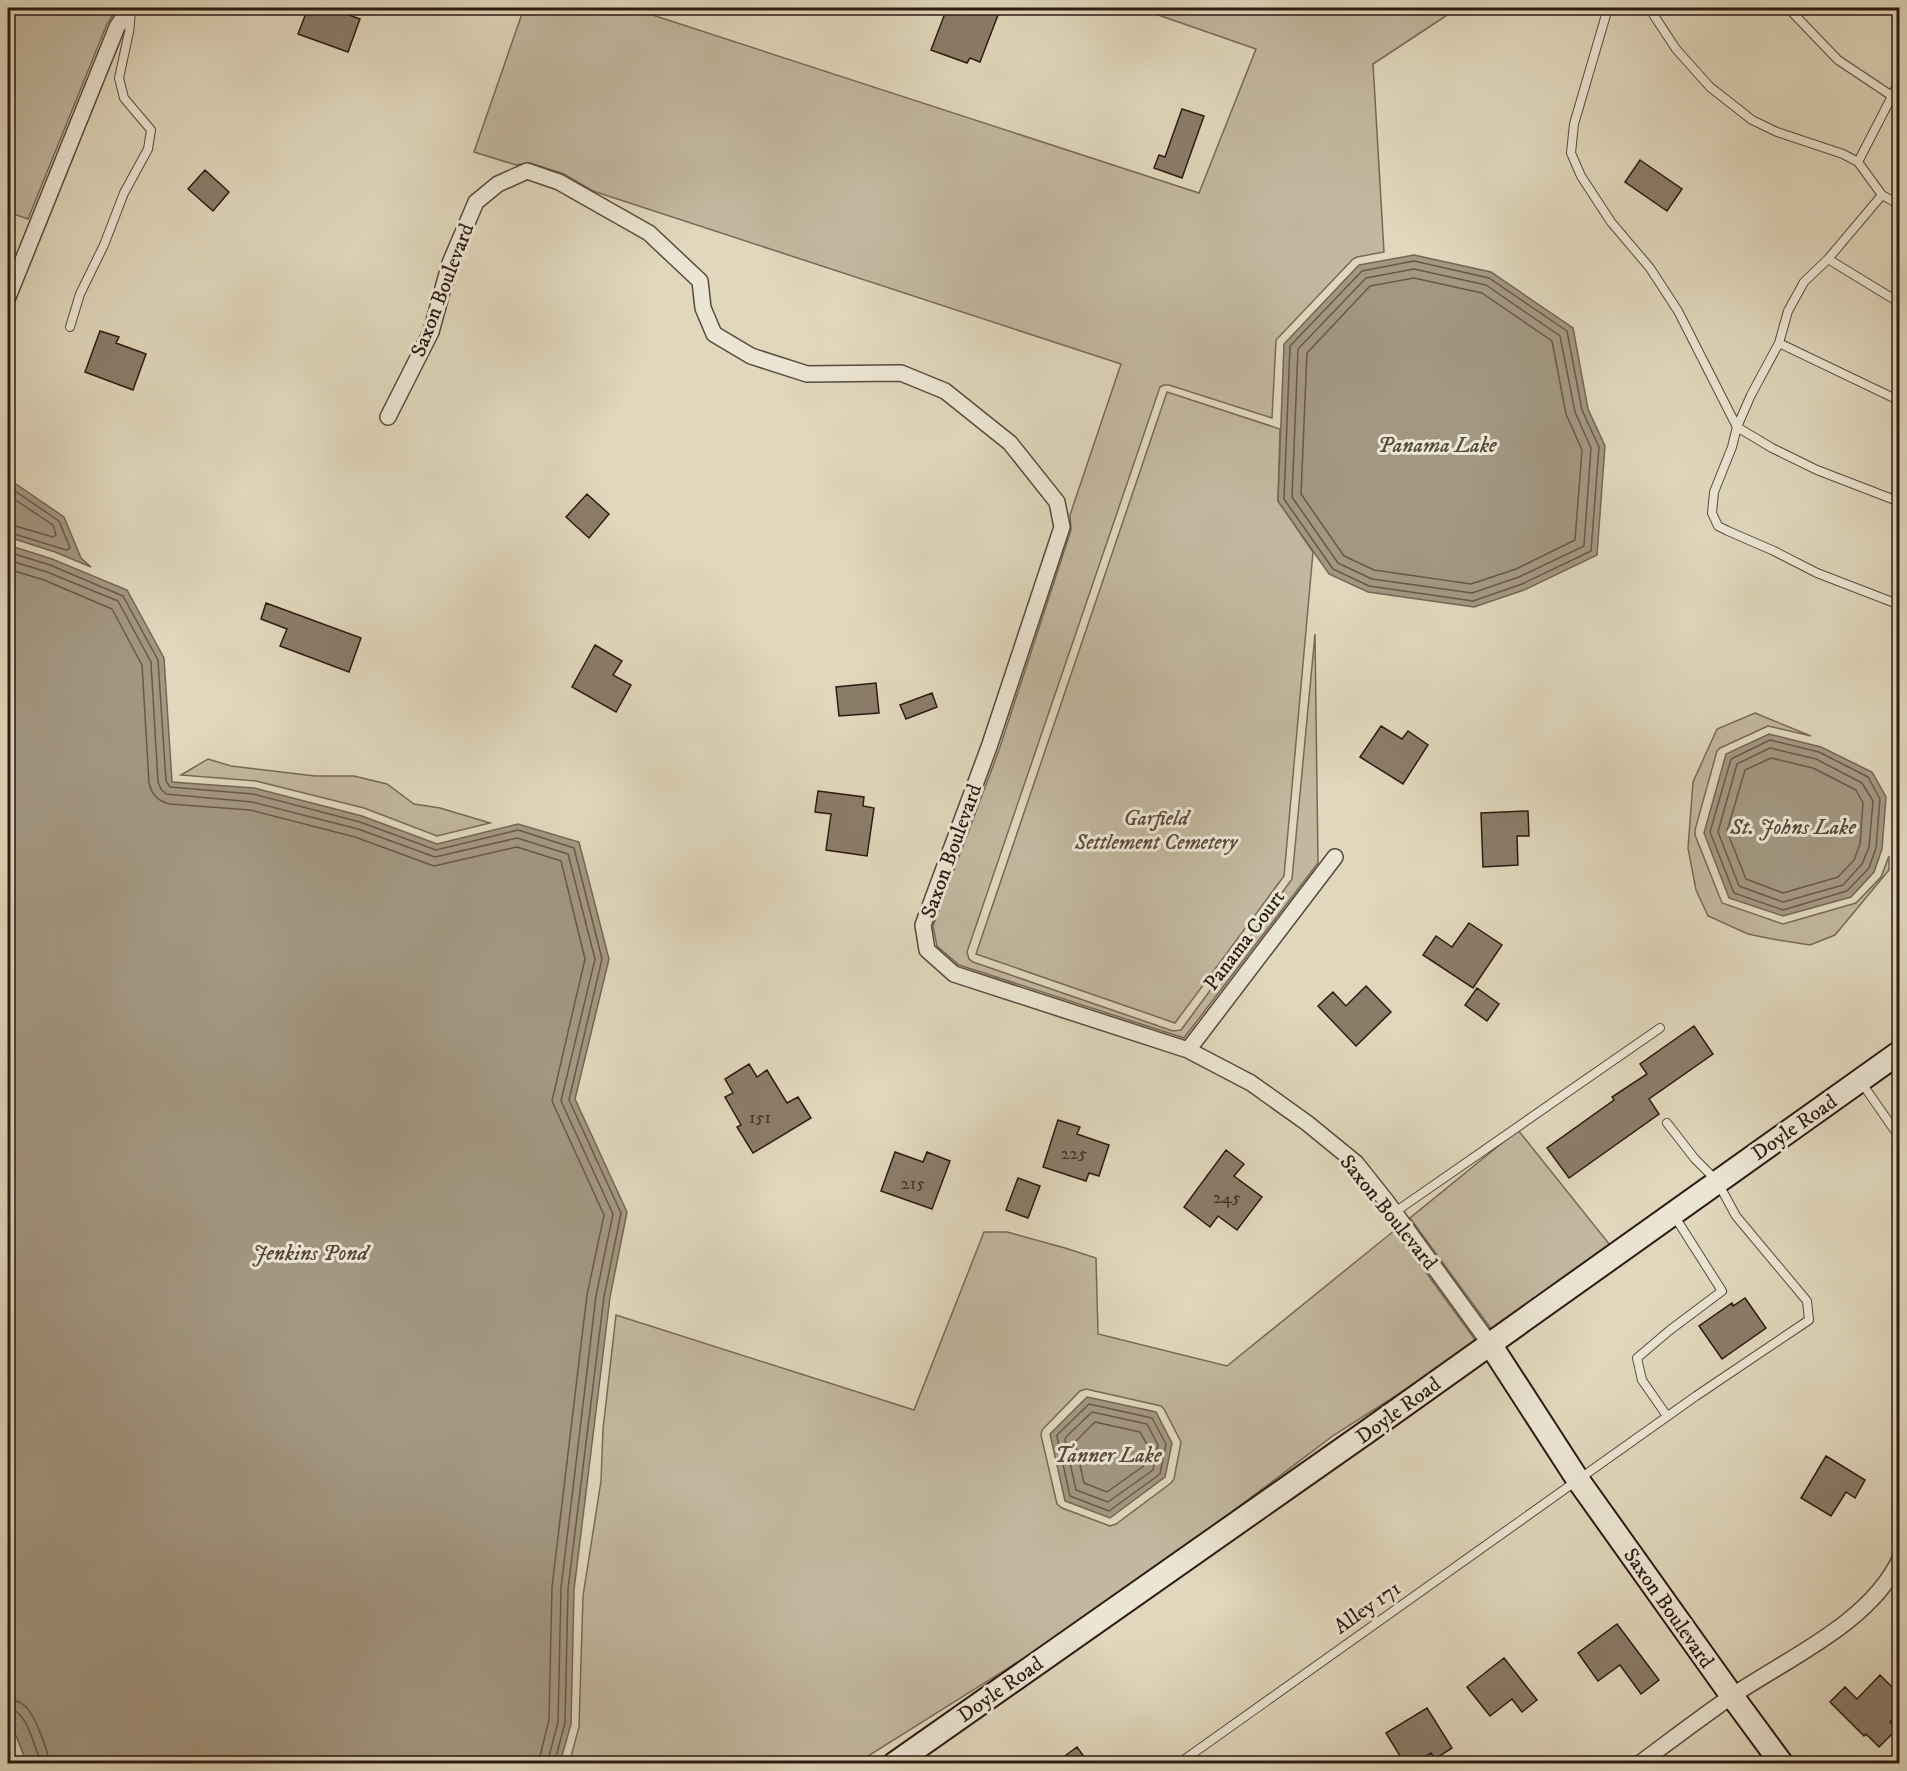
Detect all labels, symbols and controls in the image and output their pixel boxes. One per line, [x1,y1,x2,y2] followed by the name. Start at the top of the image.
[406,219,480,361] street label: Saxon Boulevard
[1377,432,1497,459] water label: Panama Lake
[916,780,988,922] street label: Saxon Boulevard
[1074,806,1239,856] park label: Garfield Settlement Cemetery
[1729,814,1856,841] water label: St. Johns Lake
[1199,885,1291,996] street label: Panama Court
[1747,1089,1843,1167] street label: Doyle Road
[749,1107,771,1129] house number: 151
[1061,1143,1087,1165] house number: 225
[1334,1150,1443,1276] street label: Saxon Boulevard
[901,1173,925,1195] house number: 215
[1213,1187,1241,1209] house number: 245
[252,1240,371,1267] water label: Jenkins Pond
[1351,1371,1446,1450] street label: Doyle Road
[1055,1442,1162,1469] water label: Tanner Lake
[1617,1543,1720,1674] street label: Saxon Boulevard
[1329,1575,1406,1640] street label: Alley 171
[953,1651,1049,1729] street label: Doyle Road

